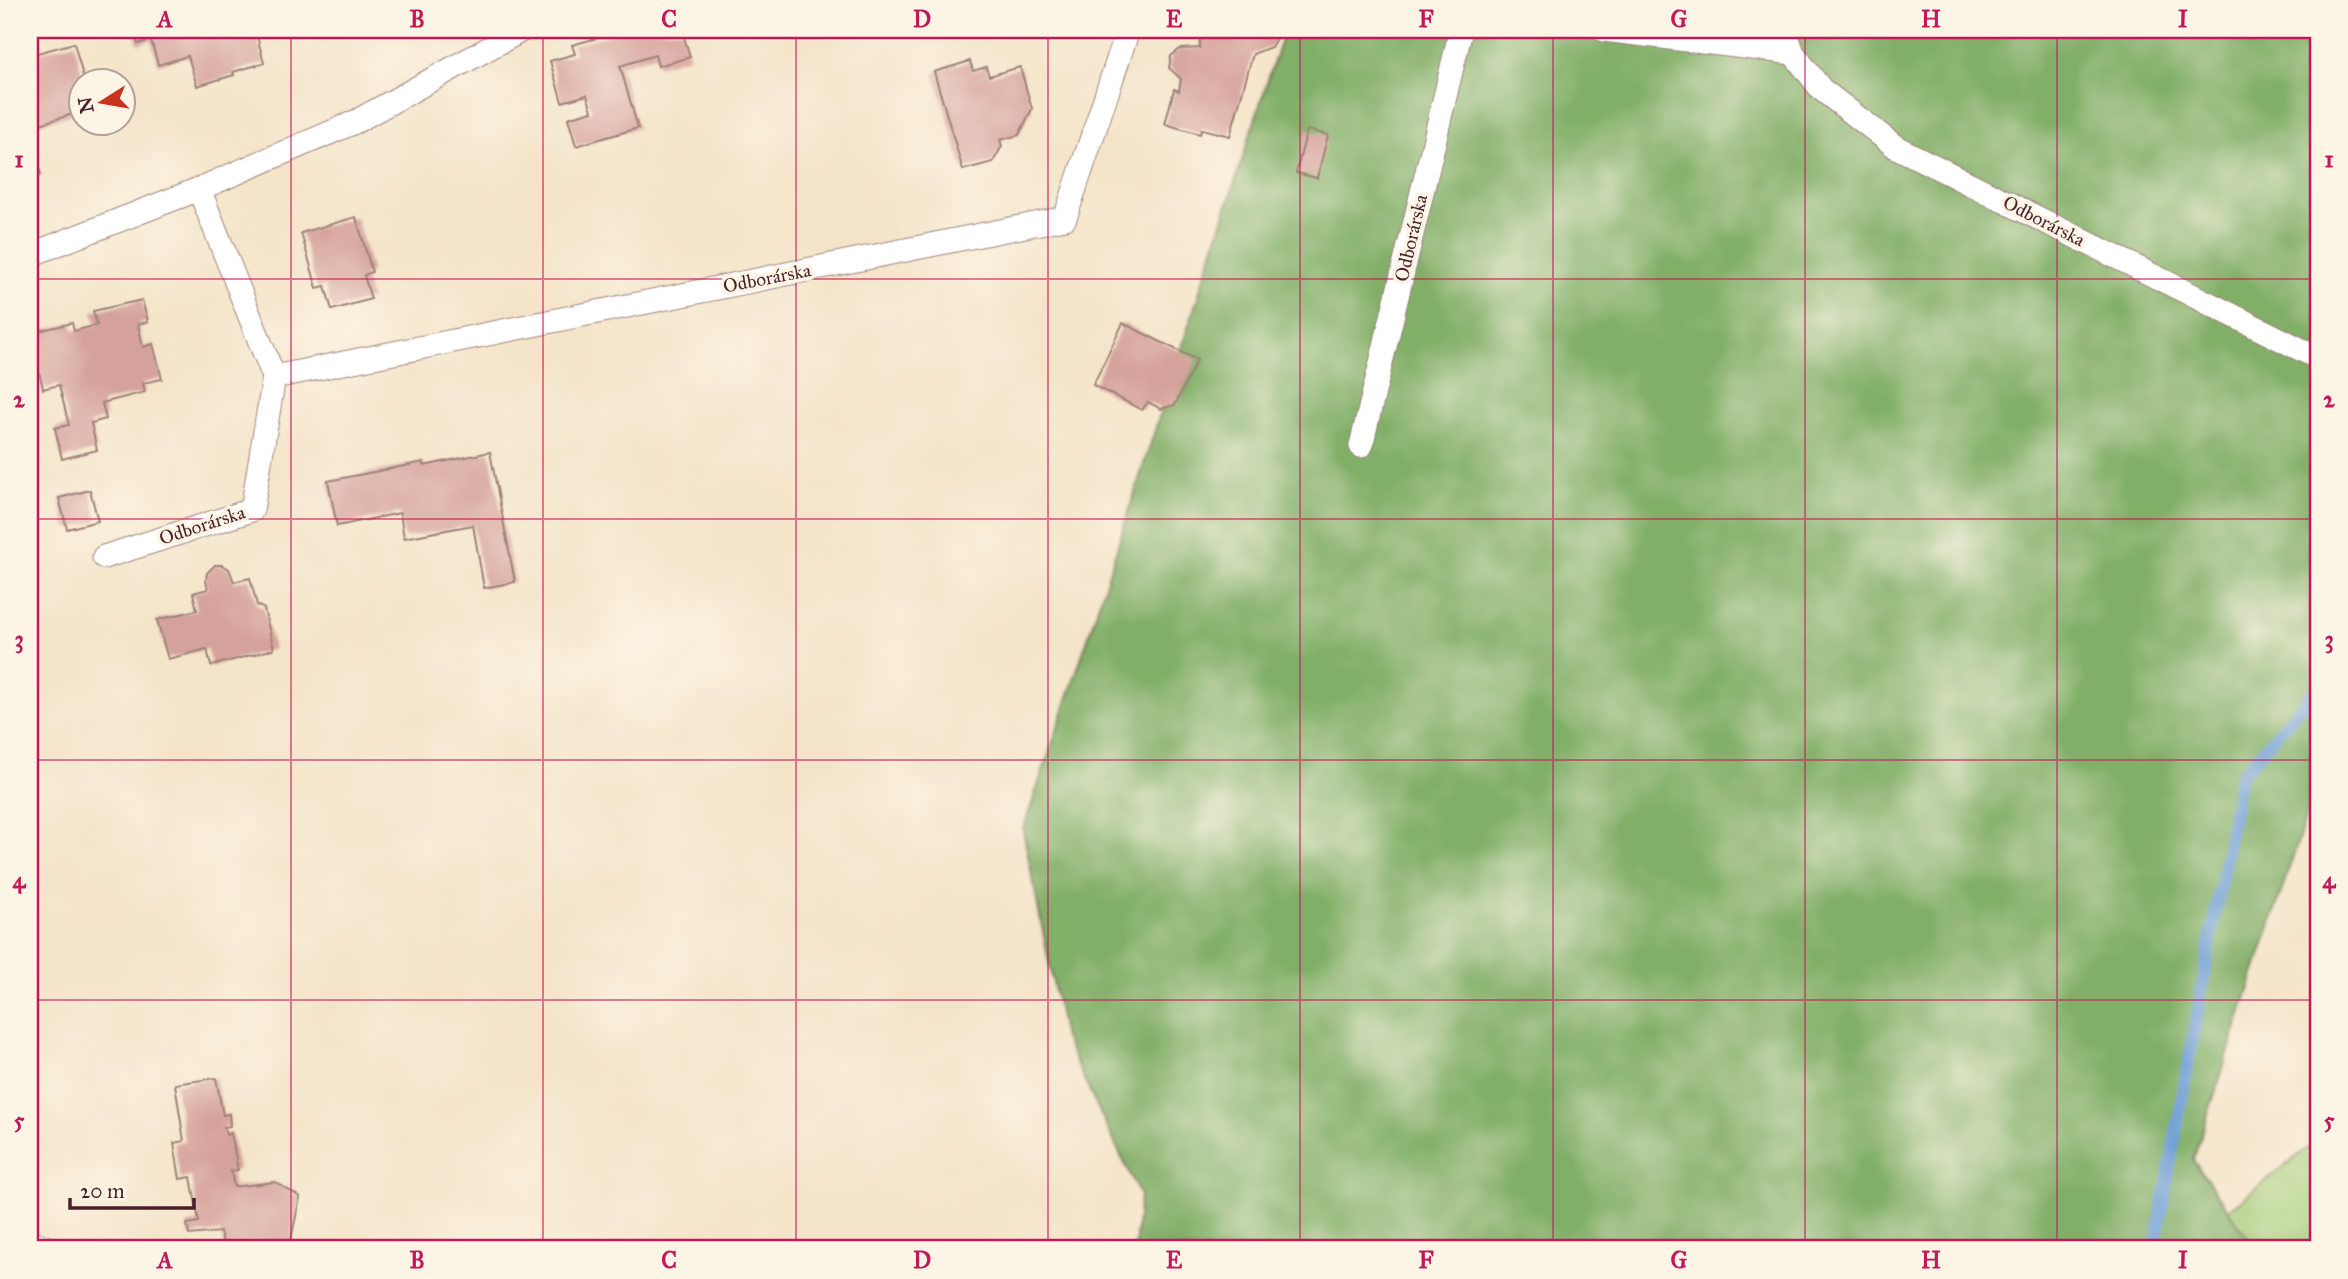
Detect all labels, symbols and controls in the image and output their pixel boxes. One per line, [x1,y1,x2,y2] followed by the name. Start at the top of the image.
[155,5,173,33] text: A
[409,5,425,33] text: B
[661,5,677,33] text: C
[913,5,931,33] text: D
[1166,5,1183,33] text: E
[1418,5,1434,33] text: F
[1671,5,1688,33] text: G
[1921,5,1941,33] text: H
[2178,5,2188,33] text: I
[66,66,136,136] north arrow
[73,95,99,115] text: N
[14,145,24,173] text: 1
[2324,145,2334,173] text: 1
[1390,191,1432,284] street label: Odborárska
[1999,191,2090,252] street label: Odborárska
[721,258,814,298] street label: Odborárska
[13,385,25,413] text: 2
[2323,385,2335,413] text: 2
[156,500,249,550] street label: Odborárska
[14,625,24,654] text: 3
[2324,625,2334,654] text: 3
[13,866,27,894] text: 4
[2323,866,2337,894] text: 4
[14,1106,25,1134] text: 5
[2324,1106,2335,1134] text: 5
[70,1167,194,1211] scale bar
[80,1178,125,1204] text: 20 m
[155,1246,173,1274] text: A
[409,1246,425,1274] text: B
[661,1246,677,1274] text: C
[913,1246,931,1274] text: D
[1166,1246,1183,1274] text: E
[1418,1246,1434,1274] text: F
[1671,1246,1688,1274] text: G
[1921,1246,1941,1274] text: H
[2178,1246,2188,1274] text: I

